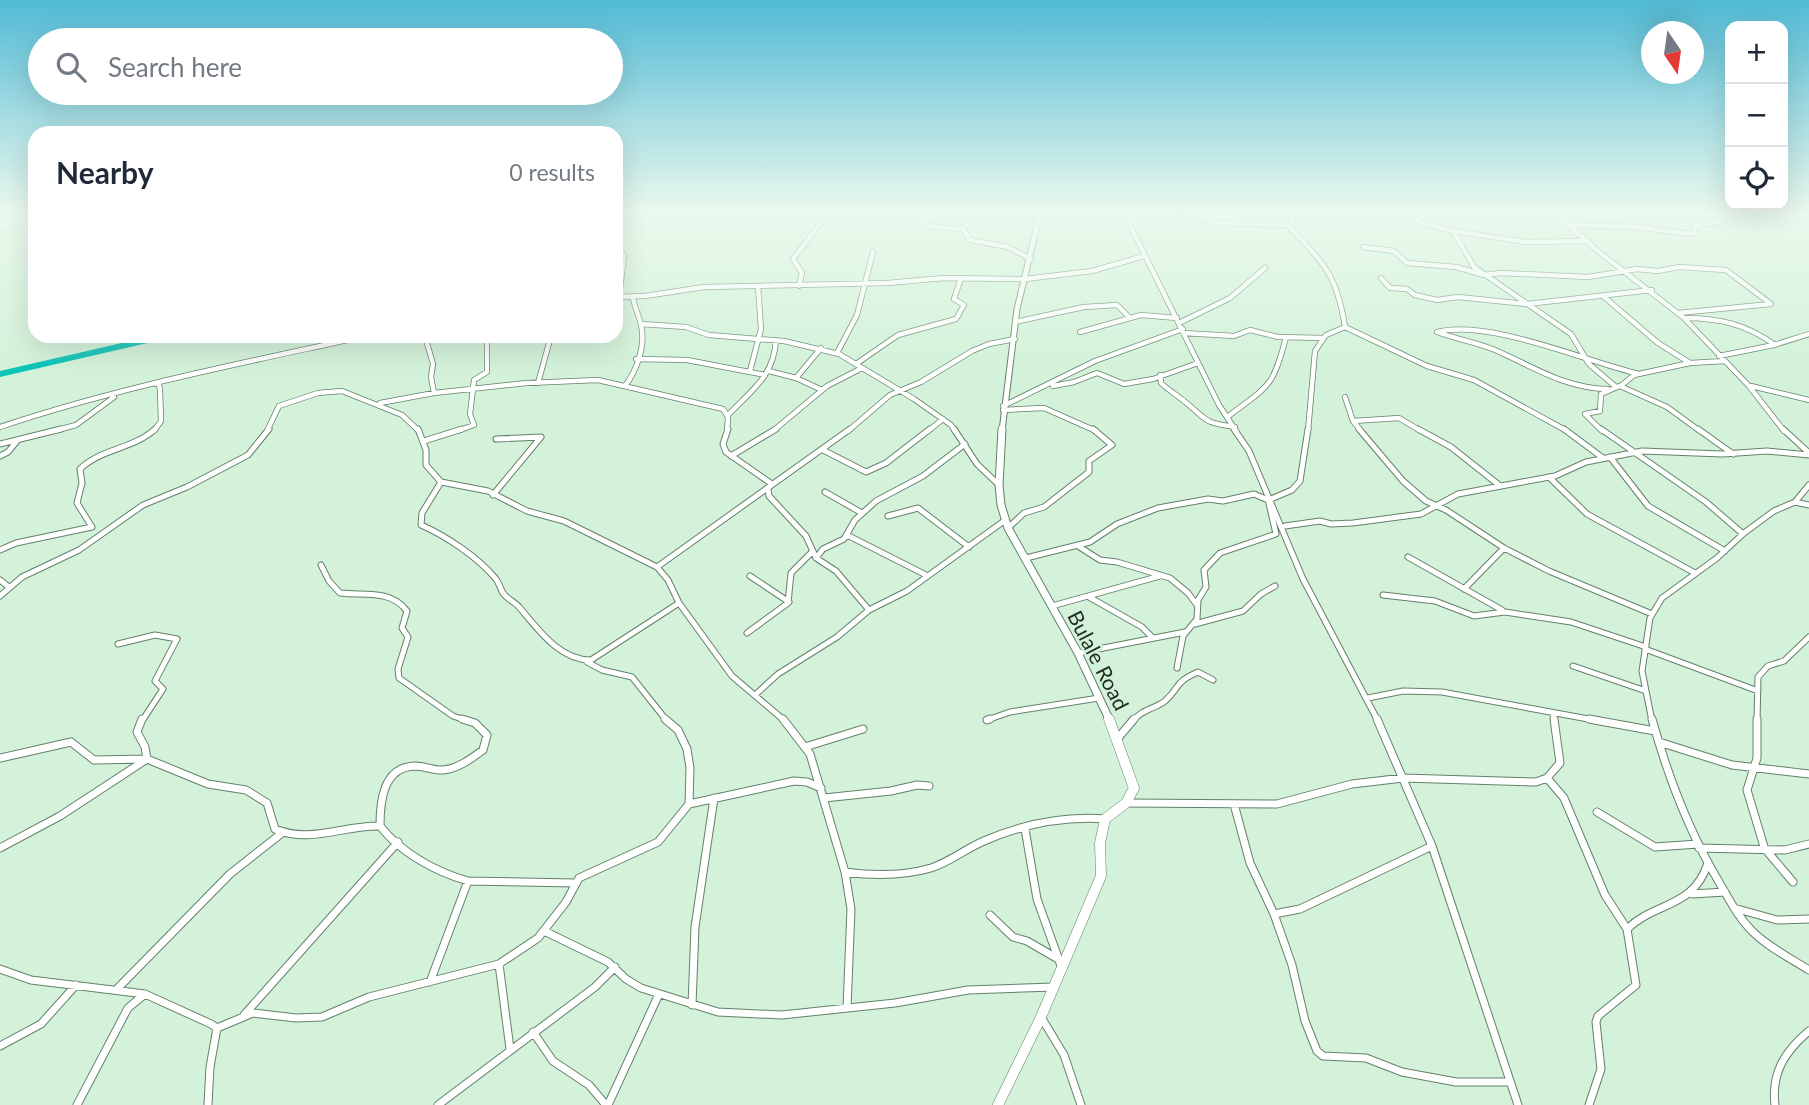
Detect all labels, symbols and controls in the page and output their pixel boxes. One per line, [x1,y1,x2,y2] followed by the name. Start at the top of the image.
[1641,21,1704,84] north arrow
[1725,21,1788,210] map controls
[1725,21,1788,84] button: +
[28,28,623,105] search box
[52,48,90,86] icon: search
[108,51,242,83] text: Search here
[1725,84,1788,147] button: −
[1725,147,1788,210] button: locate
[56,154,154,190] text: Nearby
[509,158,595,186] text: 0 results
[1063,606,1135,714] street label: Bulale Road

